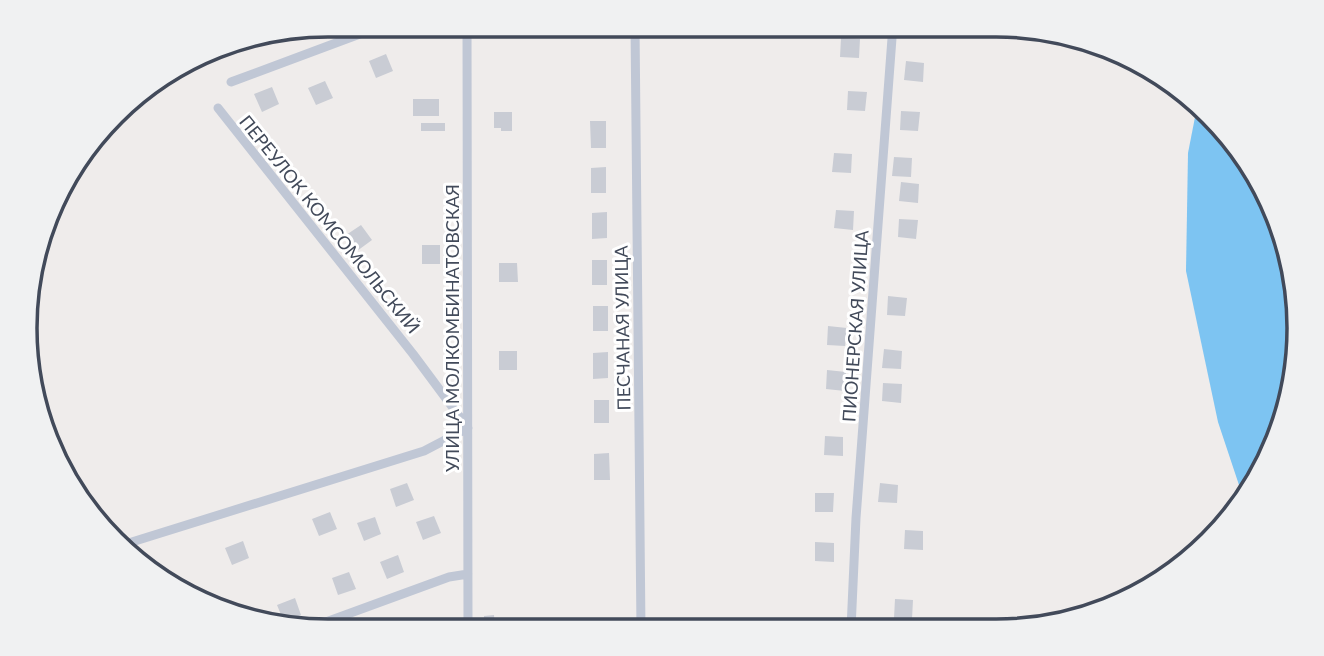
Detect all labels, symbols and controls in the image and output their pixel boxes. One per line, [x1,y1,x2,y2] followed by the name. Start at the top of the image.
[235,111,425,337] street label: ПЕРЕУЛОК КОМСОМОЛЬСКИЙ
[441,184,463,472] street label: УЛИЦА МОЛКОМБИНАТОВСКАЯ
[837,228,873,423] street label: ПИОНЕРСКАЯ УЛИЦА
[610,244,634,411] street label: ПЕСЧАНАЯ УЛИЦА

